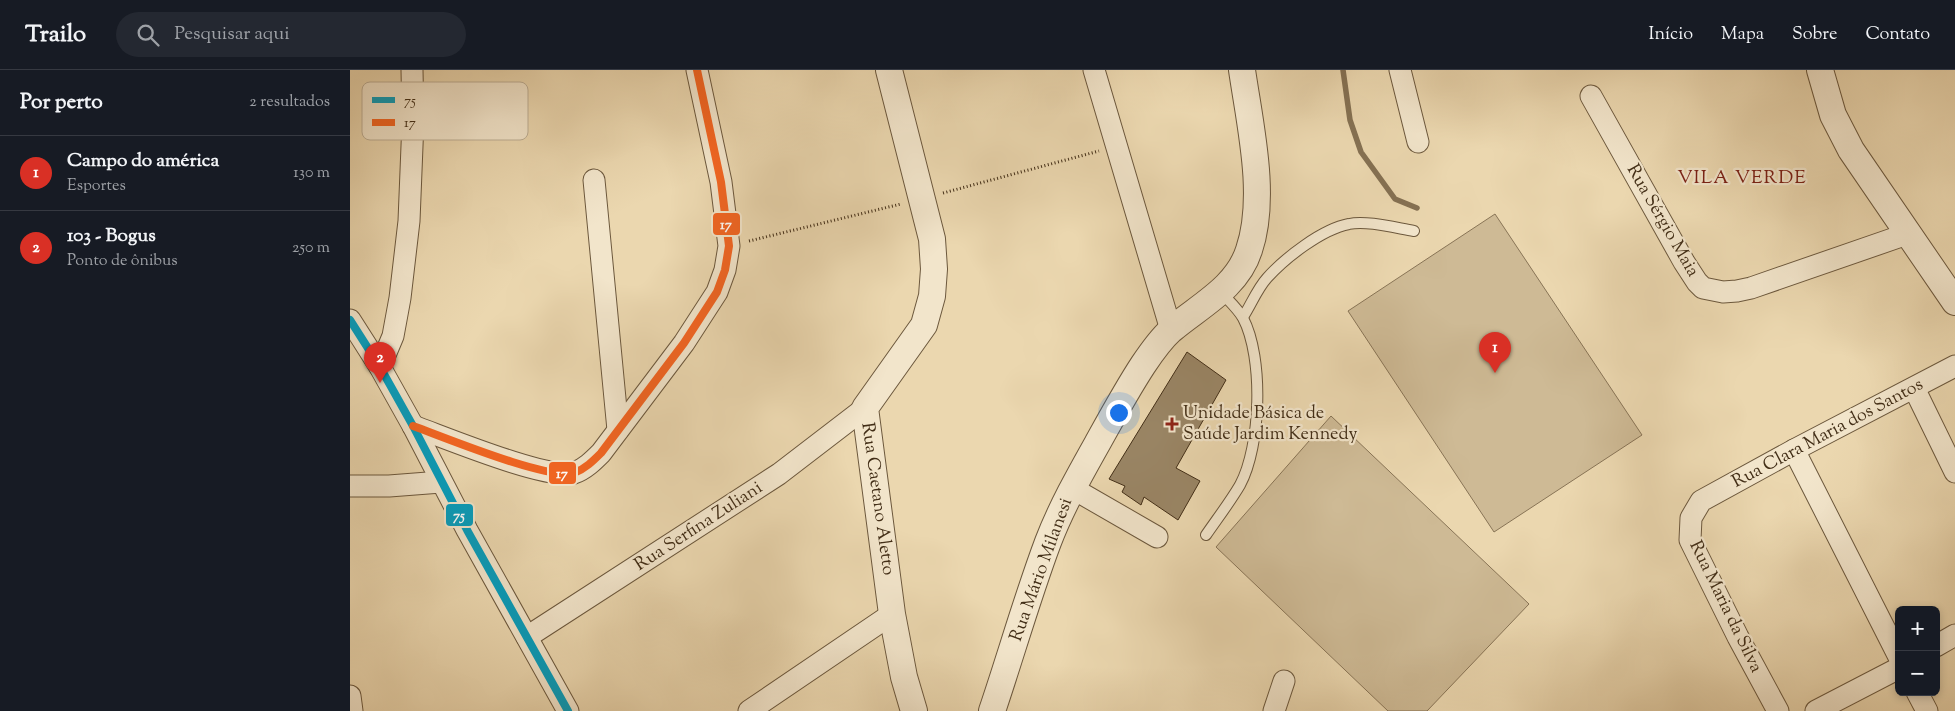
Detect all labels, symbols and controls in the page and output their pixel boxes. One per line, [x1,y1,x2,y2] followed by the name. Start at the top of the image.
[116,12,466,57] search box
[25,18,86,52] text: Trailo
[134,21,162,49] icon: search
[174,21,290,48] text: Pesquisar aqui
[1648,22,1693,48] text: Início
[1721,22,1764,48] text: Mapa
[1792,22,1837,48] text: Sobre
[1865,22,1930,48] text: Contato
[362,82,528,140] legend
[20,88,103,118] text: Por perto
[249,91,330,114] text: 2 resultados
[404,92,416,112] text: 75
[404,114,416,134] text: 17
[67,148,219,175] text: Campo do américa
[1619,160,1705,282] street label: Rua Sérgio Maia
[33,162,39,185] text: 1
[293,162,330,185] text: 130 m
[1677,165,1807,192] district label: VILA VERDE
[67,175,126,198] text: Esportes
[712,212,741,236] line badge: 17
[720,216,733,236] text: 17
[67,223,156,250] text: 103 - Bogus
[32,237,40,260] text: 2
[292,237,330,260] text: 250 m
[67,250,178,273] text: Ponto de ônibus
[1479,332,1511,373] pin: 1
[364,342,396,383] pin: 2
[1728,372,1928,496] street label: Rua Clara Maria dos Santos
[1106,400,1132,426] your location
[1183,401,1357,448] place label: Unidade Básica de Saúde Jardim Kennedy
[1165,417,1179,431] marker: Unidade Básica de Saúde Jardim Kennedy
[853,421,901,577] street label: Rua Caetano Aletto
[548,461,577,485] line badge: 17
[556,465,569,485] text: 17
[630,476,768,578] street label: Rua Serfina Zuliani
[1004,495,1080,645] street label: Rua Mário Milanesi
[445,503,474,527] line badge: 75
[453,507,465,527] text: 75
[1682,537,1768,677] street label: Rua Maria da Silva
[1895,606,1940,696] map controls
[1895,606,1940,651] button: +
[1895,651,1940,696] button: −

